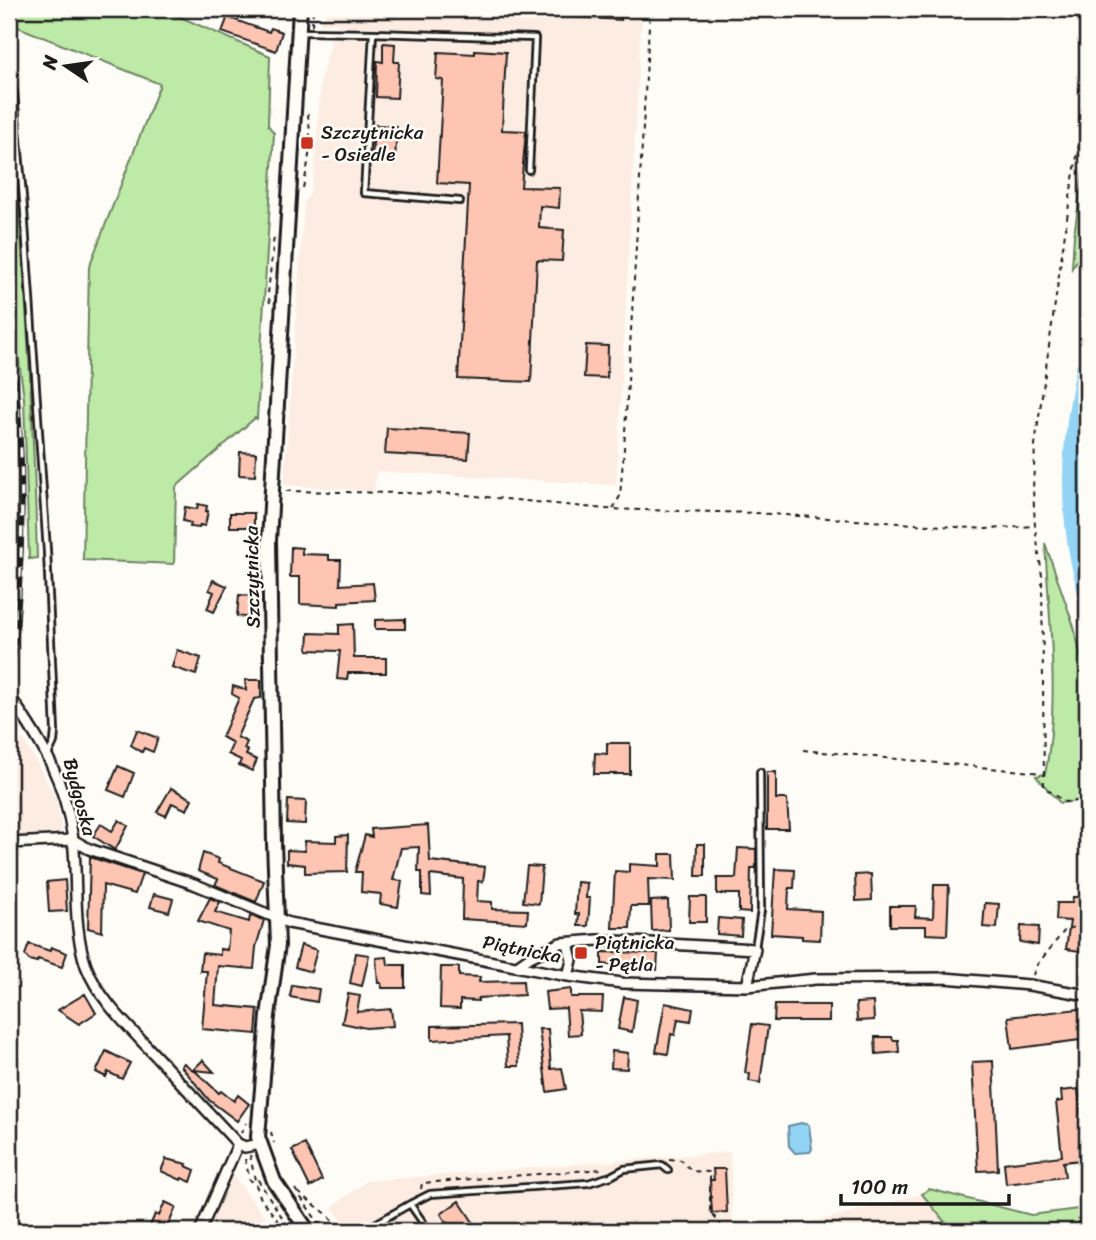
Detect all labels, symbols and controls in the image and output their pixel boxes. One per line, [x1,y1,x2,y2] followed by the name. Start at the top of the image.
[32,32,102,102] north arrow
[32,51,68,73] text: N
[321,116,424,171] place label: Szczytnicka - Osiedle
[299,135,315,151] marker: Szczytnicka - Osiedle
[235,525,269,628] street label: Szczytnicka
[54,754,106,840] street label: Bydgoska
[480,925,564,973] street label: Piątnicka
[595,926,675,981] place label: Piątnicka - Pętla
[573,945,589,961] marker: Piątnicka - Pętla
[841,1163,1009,1207] scale bar
[851,1168,908,1206] text: 100 m

